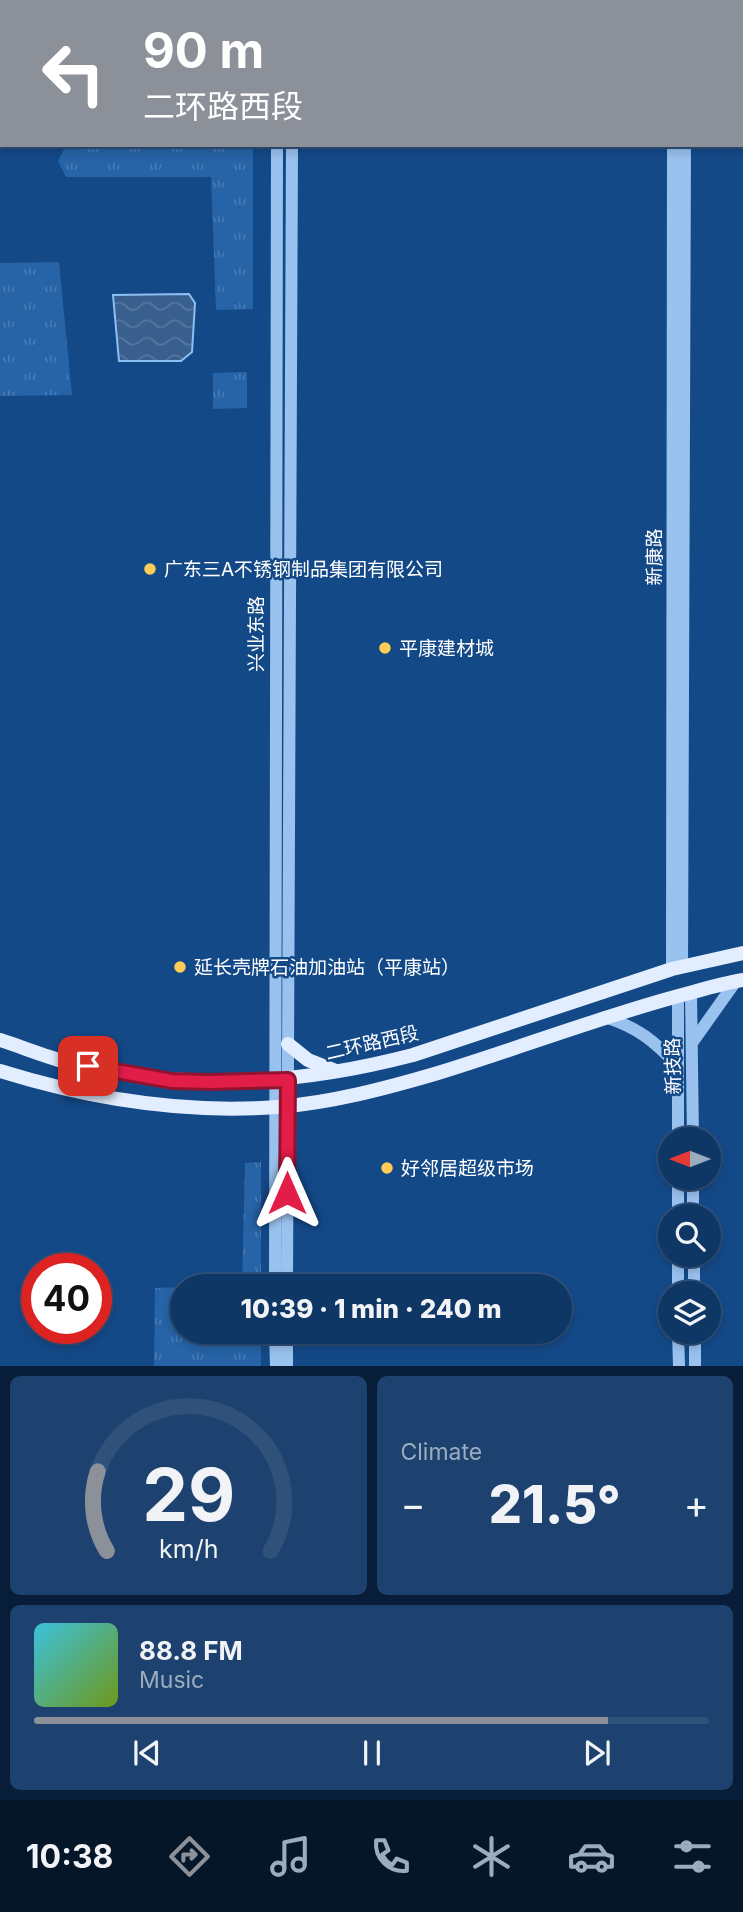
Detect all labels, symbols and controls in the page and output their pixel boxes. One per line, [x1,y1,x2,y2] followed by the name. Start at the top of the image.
[143,21,264,80] text: 90 m
[28,28,119,119] icon: left
[143,87,303,126] text: 二环路西段
[643,528,666,586] street label: 新康路
[164,558,443,581] place label: 广东三A不锈钢制品集团有限公司
[142,561,158,577] marker: 广东三A不锈钢制品集团有限公司
[245,596,268,672] street label: 兴业东路
[399,637,494,660] place label: 平康建材城
[377,640,393,656] marker: 平康建材城
[194,956,460,979] place label: 延长壳牌石油加油站（平康站）
[172,959,188,975] marker: 延长壳牌石油加油站（平康站）
[323,1021,421,1065] street label: 二环路西段
[58,1036,118,1096] pin
[661,1037,685,1095] street label: 新技路
[69,1047,107,1085] icon: arrive
[658,1127,721,1190] north arrow
[658,1127,721,1344] map controls
[250,1156,324,1230] position arrow
[401,1157,534,1180] place label: 好邻居超级市场
[379,1160,395,1176] marker: 好邻居超级市场
[658,1204,721,1267] button: search
[21,1253,112,1344] speed limit sign: 40
[658,1281,721,1344] button: layers
[240,1293,502,1324] text: 10:39 · 1 min · 240 m
[401,1438,482,1466] text: Climate
[142,1451,235,1540] text: 29
[489,1473,621,1536] text: 21.5°
[401,1481,426,1527] text: −
[684,1481,709,1527] text: +
[159,1534,218,1564] text: km/h
[139,1635,243,1666] text: 88.8 FM
[139,1666,204,1694] text: Music
[128,1734,166,1772] icon: previous
[353,1734,391,1772] icon: pause
[578,1734,616,1772] icon: next
[165,1832,214,1881] icon: directions
[266,1832,315,1881] icon: music
[366,1832,415,1881] icon: phone
[467,1832,516,1881] icon: climate
[567,1832,616,1881] icon: car
[668,1832,717,1881] icon: filters
[26,1837,113,1876] text: 10:38

